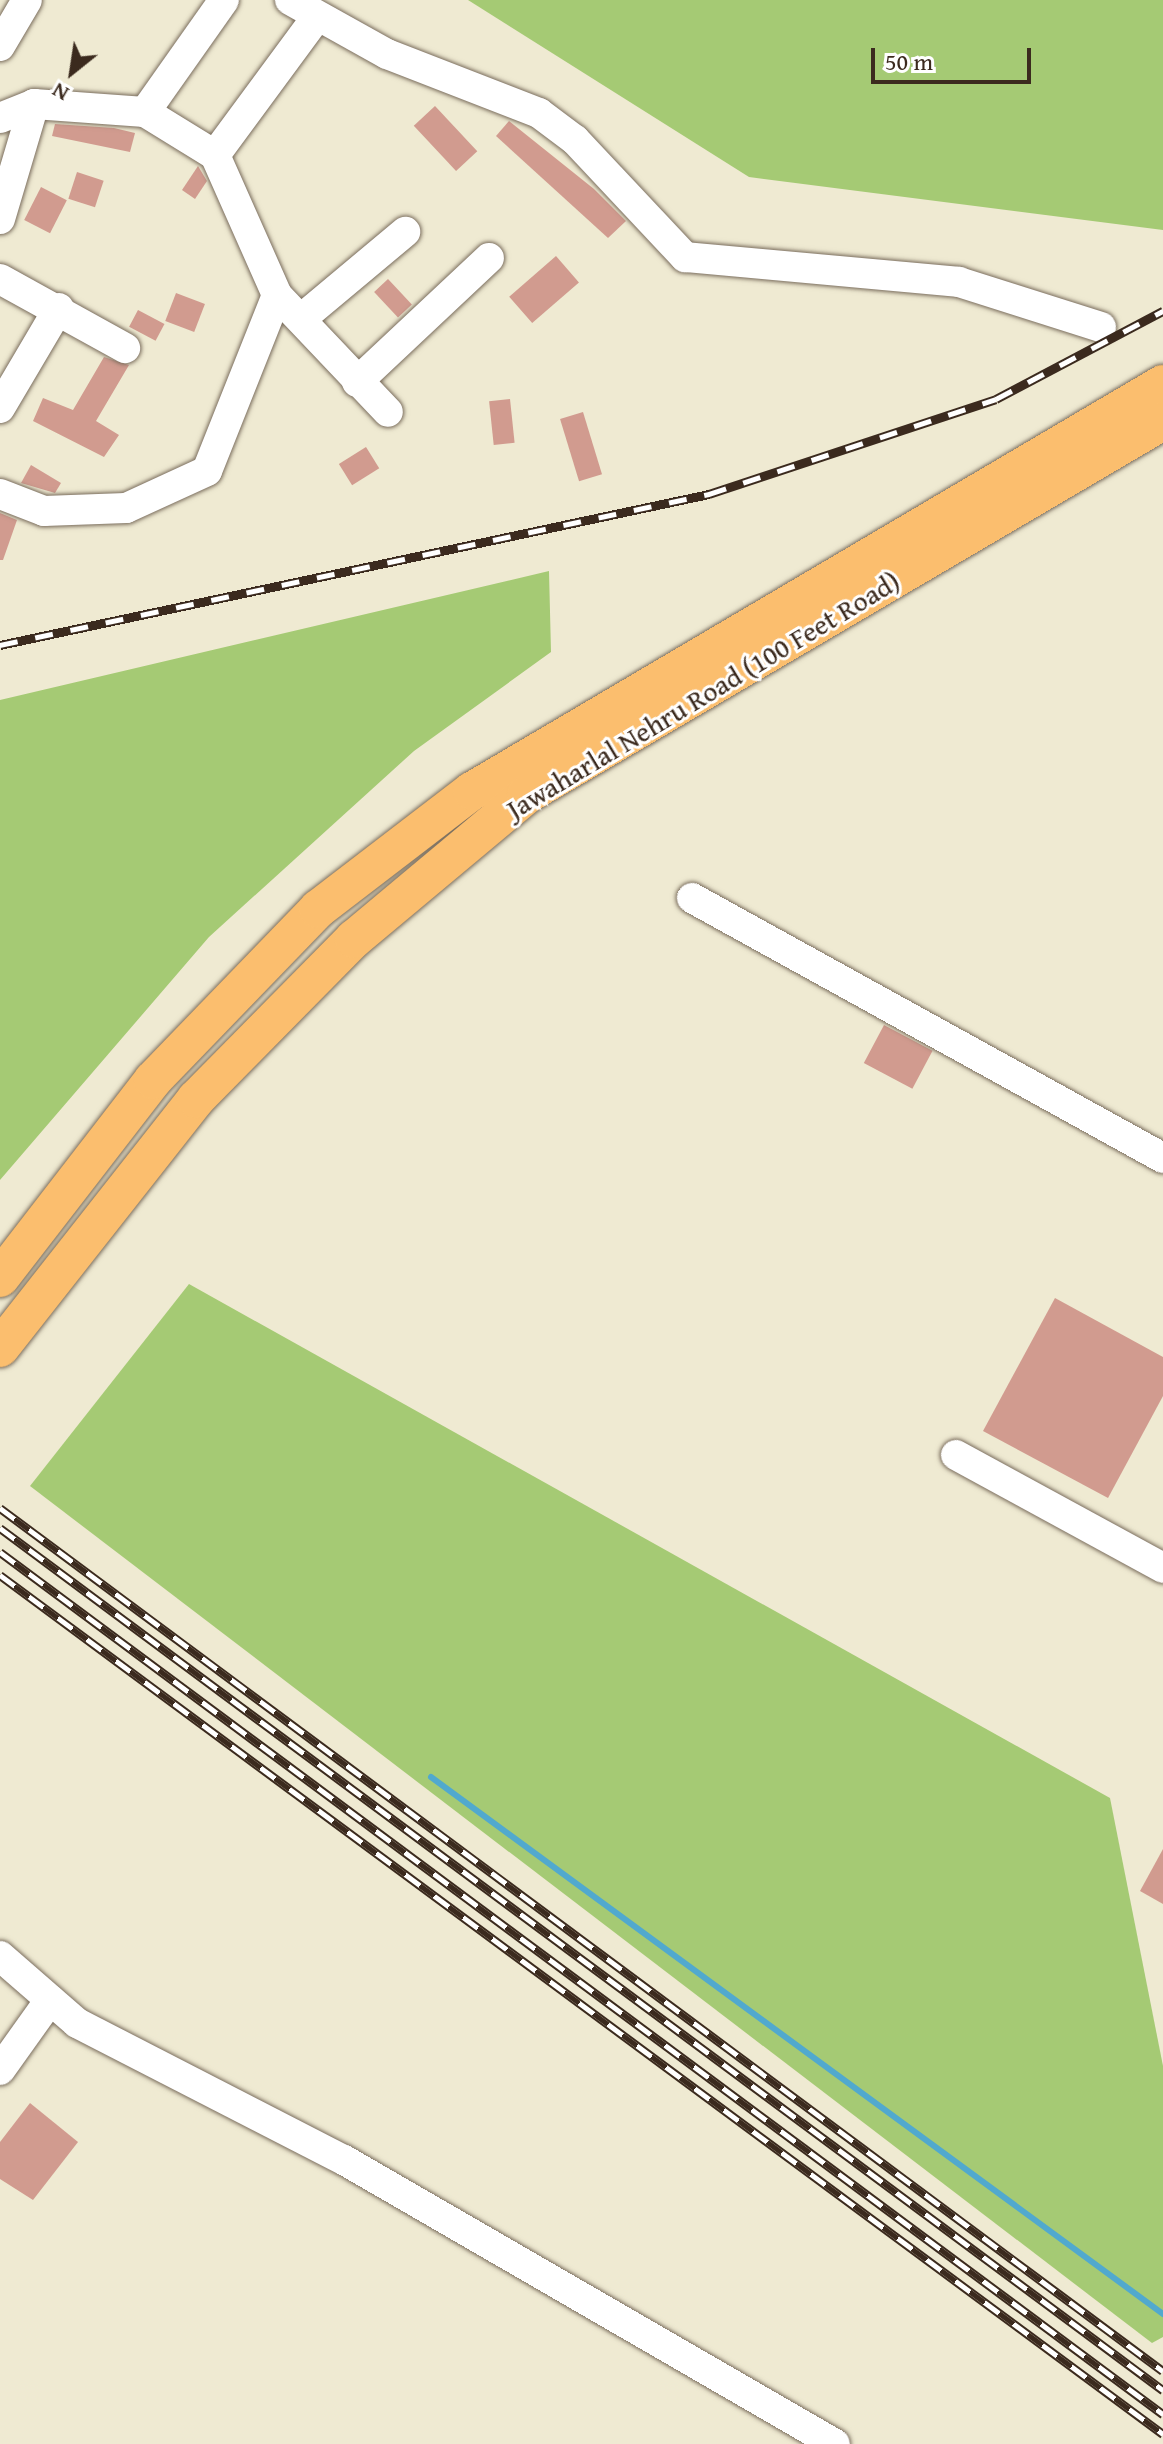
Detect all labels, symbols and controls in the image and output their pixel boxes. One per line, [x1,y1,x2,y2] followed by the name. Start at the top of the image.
[32,32,112,112] north arrow
[875,32,1035,82] scale bar
[885,44,933,79] text: 50 m
[46,75,74,110] text: N
[500,564,906,826] street label: Jawaharlal Nehru Road (100 Feet Road)

